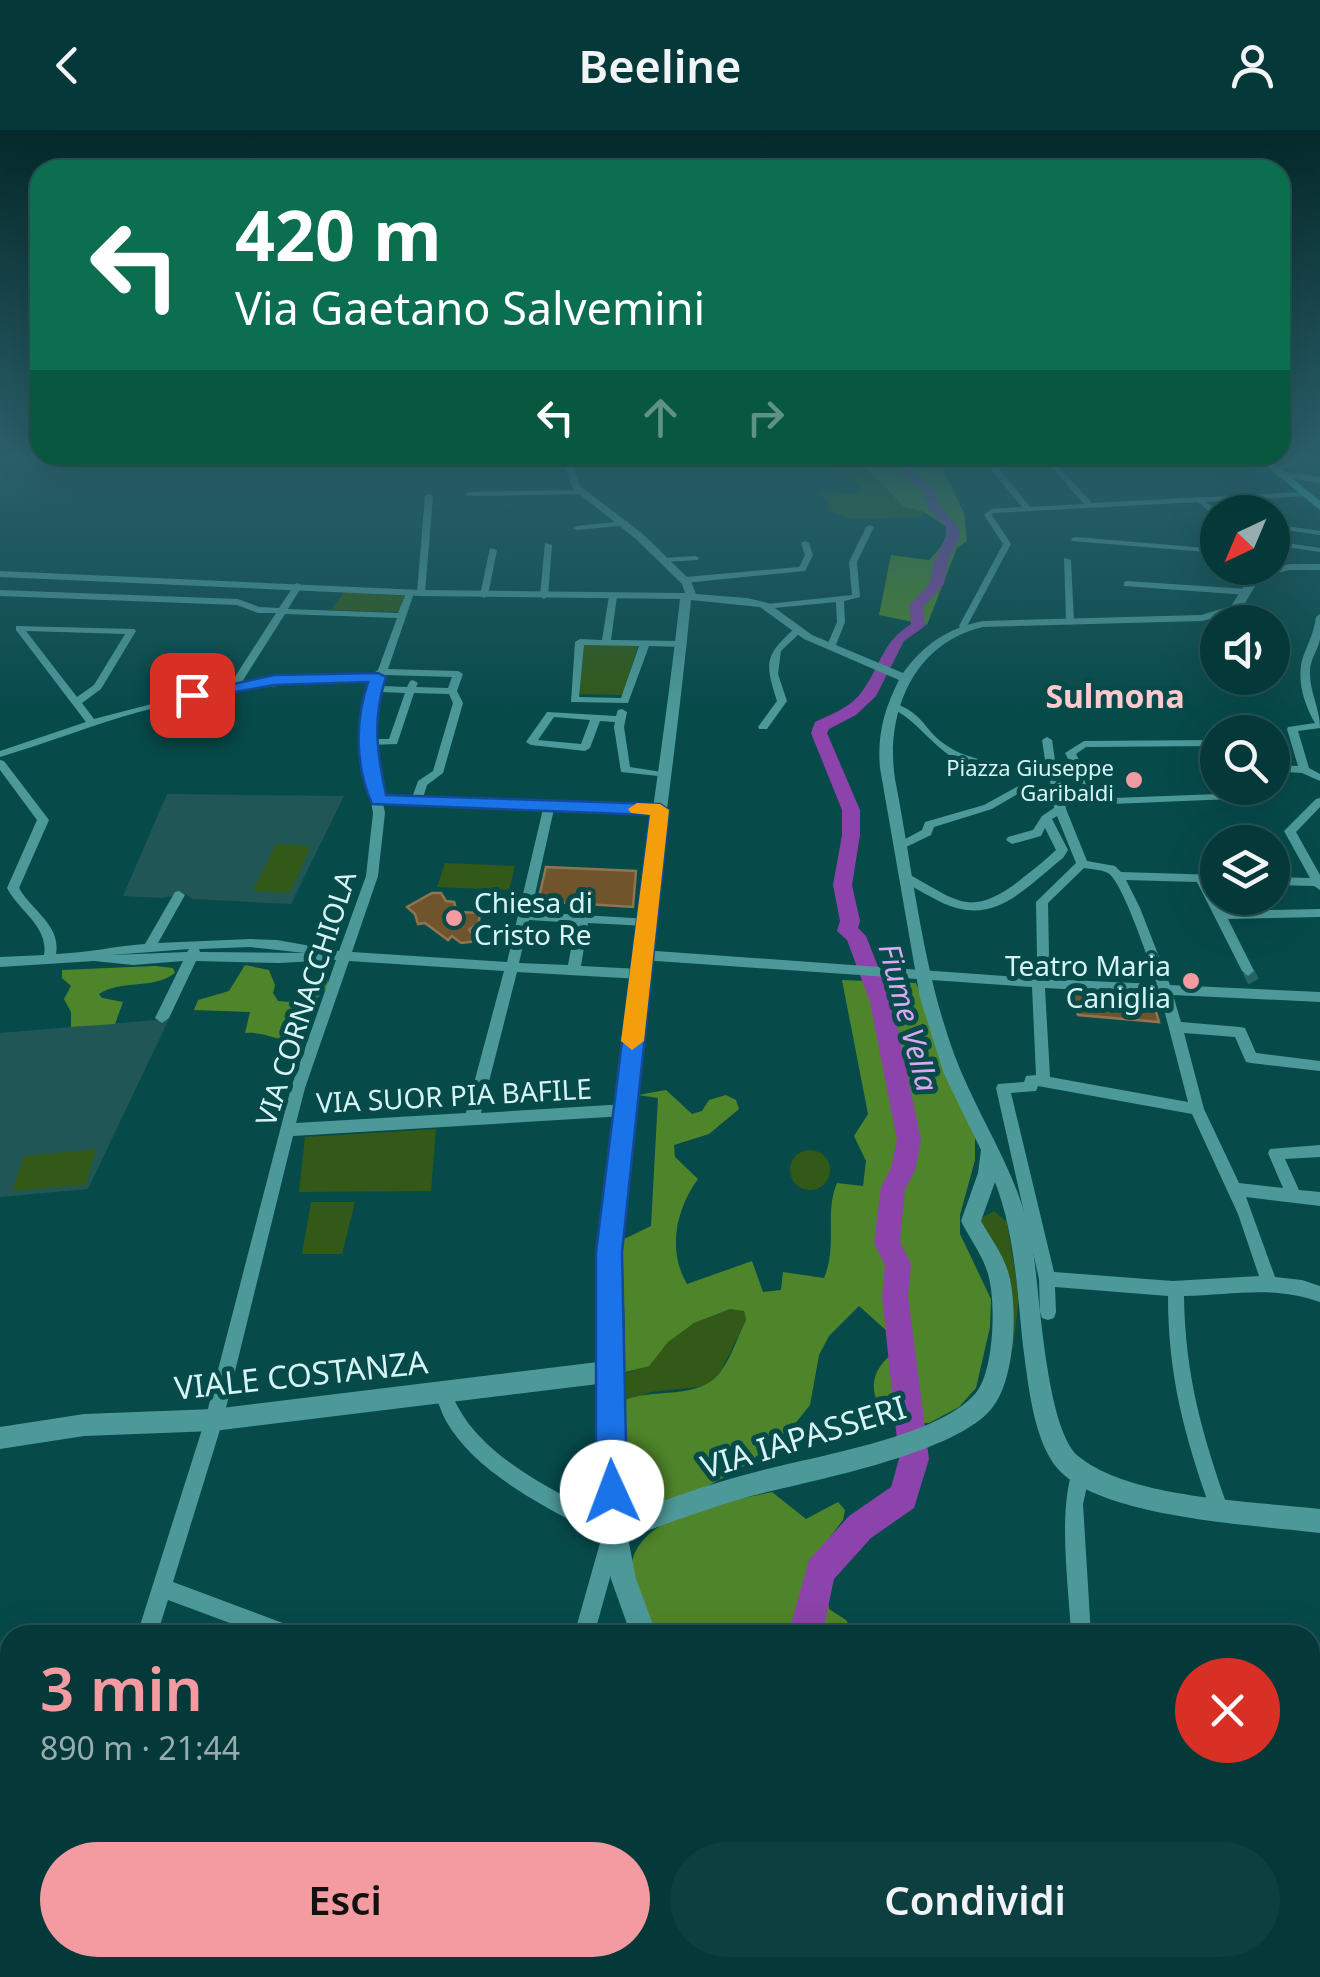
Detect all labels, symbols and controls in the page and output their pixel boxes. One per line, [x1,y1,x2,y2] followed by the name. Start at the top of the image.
[579,35,741,96] text: Beeline
[40,38,95,93] icon: back
[1225,38,1280,93] icon: person
[235,186,442,282] text: 420 m
[70,200,200,330] icon: left
[235,277,705,338] text: Via Gaetano Salvemini
[528,390,583,445] icon: left
[633,390,688,445] icon: ahead
[738,390,793,445] icon: right
[1200,495,1290,585] north arrow
[1200,495,1290,915] map controls
[1200,605,1290,695] button: sound
[150,653,235,738] pin
[165,668,220,723] icon: arrive
[1045,674,1185,717] district label: Sulmona
[1200,715,1290,805] button: search
[946,752,1114,807] place label: Piazza Giuseppe Garibaldi
[1123,769,1145,791] marker: Piazza Giuseppe Garibaldi
[1200,825,1290,915] button: layers
[246,866,364,1130] street label: VIA CORNACCHIOLA
[474,883,593,953] place label: Chiesa di Cristo Re
[443,907,465,929] marker: Chiesa di Cristo Re
[870,938,948,1096] water label: Fiume Vella
[1005,946,1171,1016] place label: Teatro Maria Caniglia
[1180,970,1202,992] marker: Teatro Maria Caniglia
[315,1069,593,1121] street label: VIA SUOR PIA BAFILE
[172,1339,430,1409] street label: VIALE COSTANZA
[695,1384,911,1488] street label: VIA IAPASSERI
[560,1440,664,1544] position arrow
[40,1647,203,1729] text: 3 min
[1175,1658,1280,1763] button: close
[40,1726,240,1769] text: 890 m · 21:44
[40,1842,650,1957] button: Esci
[670,1842,1280,1957] button: Condividi

